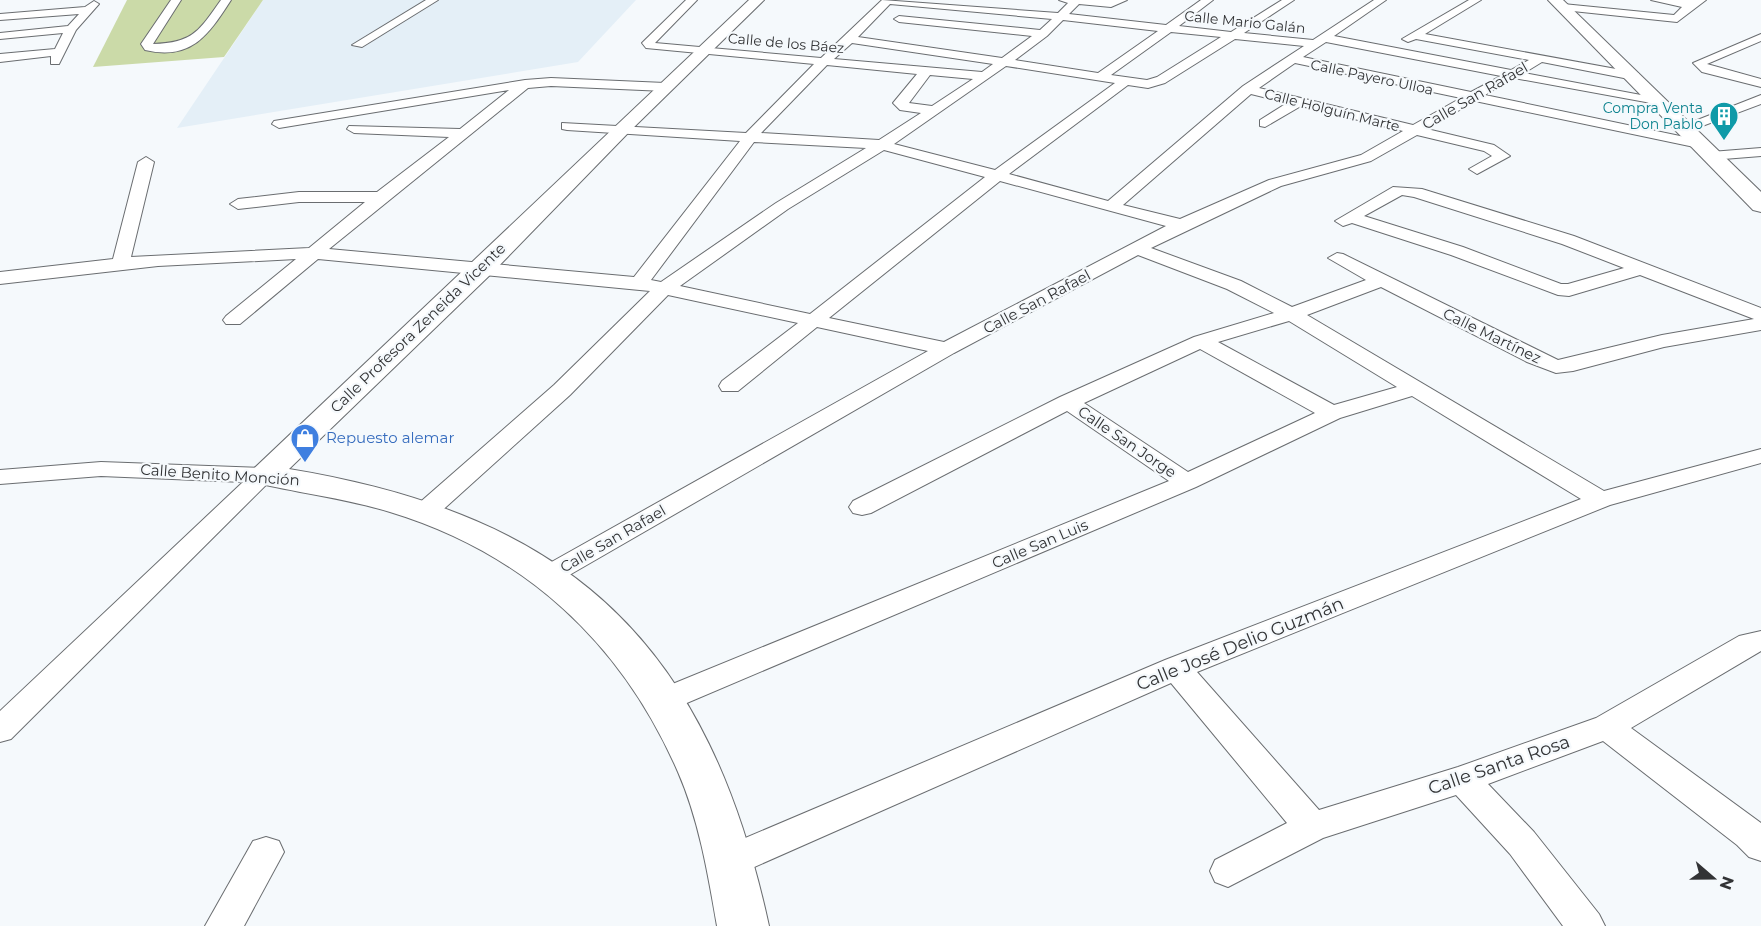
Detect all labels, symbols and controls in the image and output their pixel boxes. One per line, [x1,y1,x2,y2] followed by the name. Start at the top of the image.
[1184,7,1306,37] street label: Calle Mario Galán
[727,29,845,57] street label: Calle de los Báez
[1309,55,1435,99] street label: Calle Payero Ulloa
[1418,58,1531,134] street label: Calle San Rafael
[1262,84,1402,136] street label: Calle Holguín Marte
[1603,99,1703,133] place label: Compra Venta Don Pablo
[1708,100,1740,142] building icon: Compra Venta Don Pablo
[326,239,509,417] street label: Calle Profesora Zeneida Vicente
[980,265,1094,338] street label: Calle San Rafael
[1440,304,1545,368] street label: Calle Martínez
[1074,402,1180,482] street label: Calle San Jorge
[289,422,321,464] shop icon: Repuesto alemar
[326,428,454,447] place label: Repuesto alemar
[140,459,300,490] street label: Calle Benito Monción
[556,501,669,577] street label: Calle San Rafael
[989,515,1091,572] street label: Calle San Luis
[1133,592,1347,696] street label: Calle José Delio Guzmán
[1425,730,1573,800] street label: Calle Santa Rosa
[1683,848,1743,908] north arrow
[1715,874,1738,892] text: N

